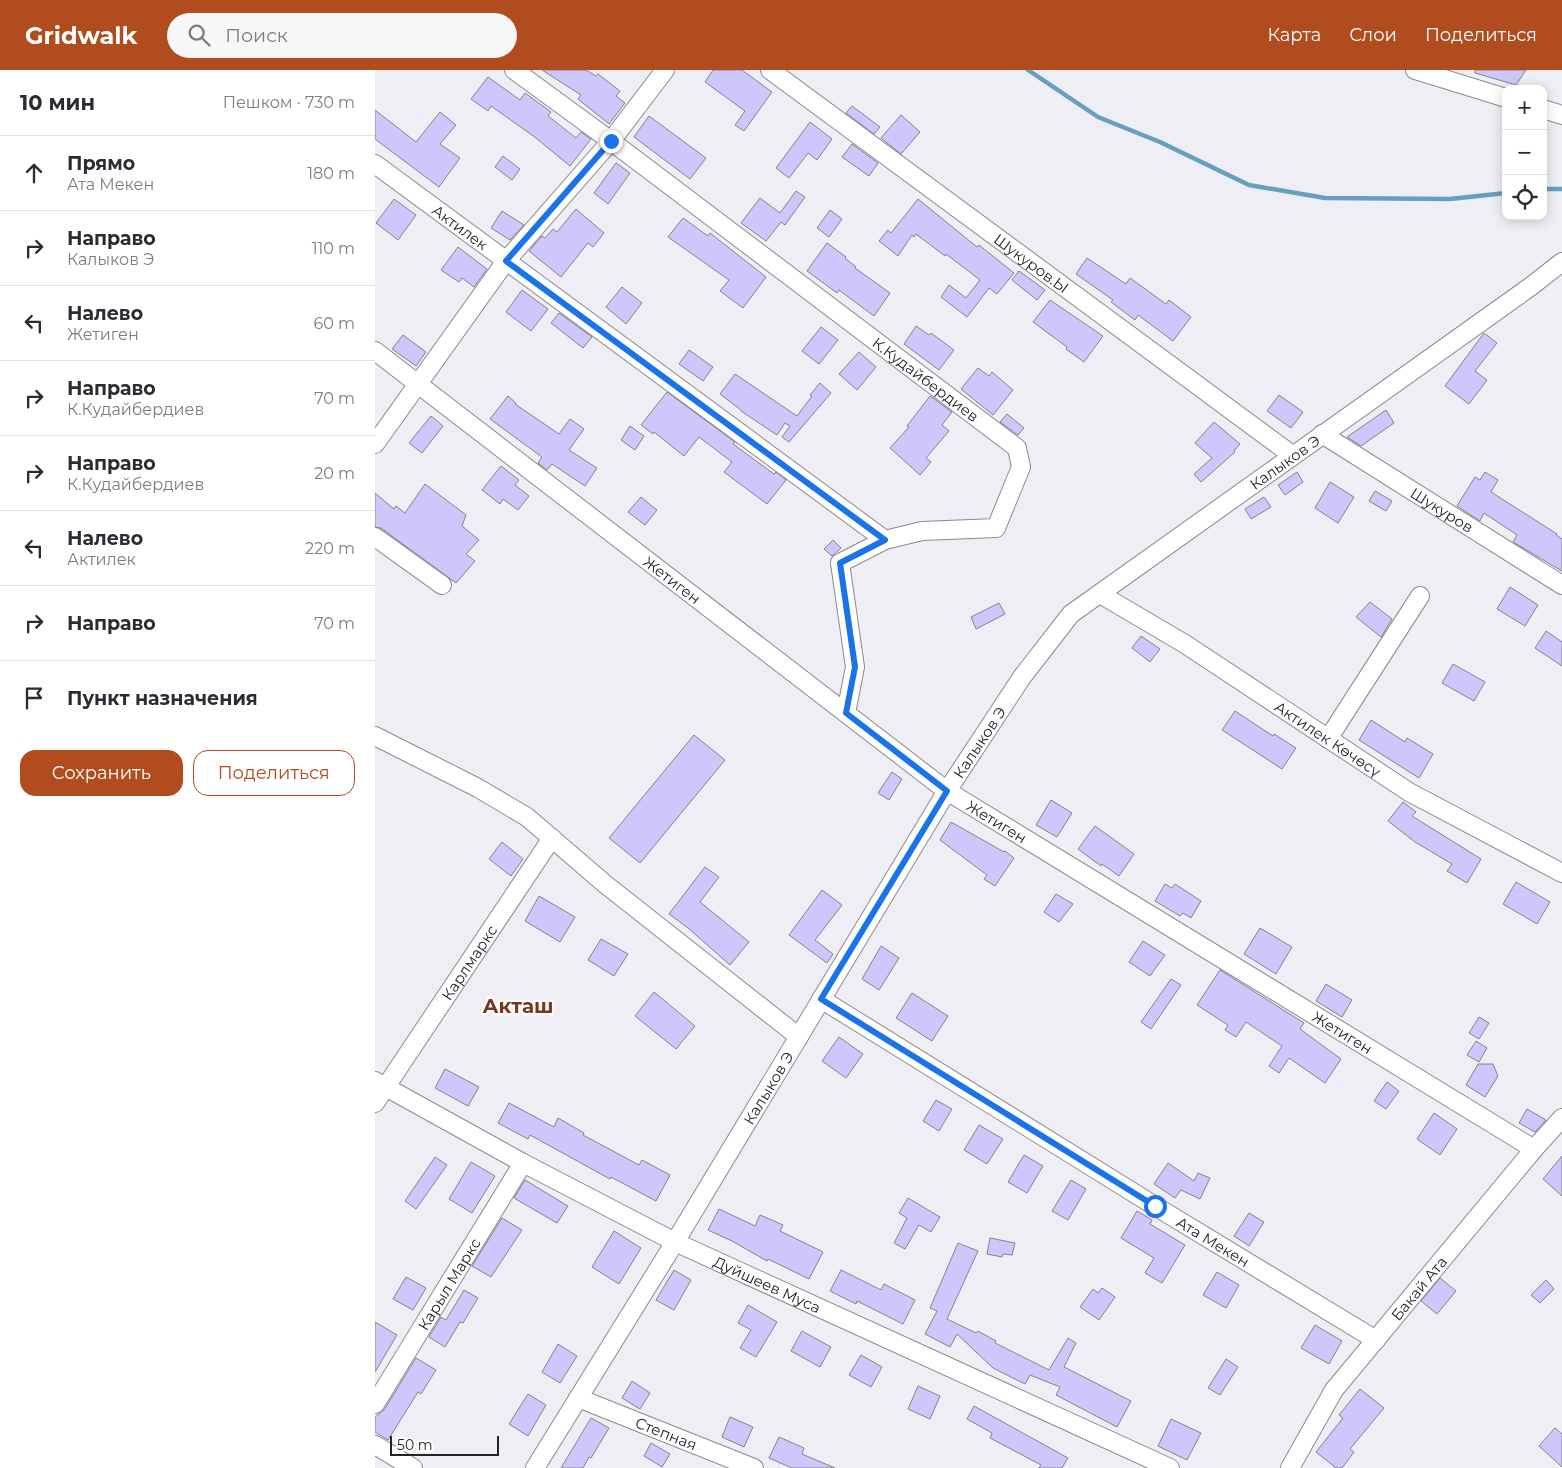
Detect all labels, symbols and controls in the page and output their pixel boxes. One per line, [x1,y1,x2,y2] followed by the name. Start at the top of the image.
[167,13,517,58] search box
[25,21,137,50] text: Gridwalk
[185,21,213,49] icon: search
[225,24,288,47] text: Поиск
[1267,24,1321,46] text: Карта
[1349,24,1397,46] text: Слои
[1425,24,1537,46] text: Поделиться
[1502,85,1547,220] map controls
[1502,85,1547,130] button: +
[20,90,95,115] text: 10 мин
[223,93,355,112] text: Пешком · 730 m
[600,130,623,153] route end
[1502,130,1547,175] button: −
[67,152,135,175] text: Прямо
[20,159,48,187] icon: ahead
[307,164,355,183] text: 180 m
[67,175,154,194] text: Ата Мекен
[1502,175,1547,220] button: locate
[429,200,492,254] street label: Актилек
[67,227,156,250] text: Направо
[990,229,1073,297] street label: Шукуров.Ы
[20,234,48,262] icon: right
[312,239,355,258] text: 110 m
[67,250,154,269] text: Калыков Э
[67,302,143,325] text: Налево
[20,309,48,337] icon: left
[313,314,355,333] text: 60 m
[67,325,139,344] text: Жетиген
[869,333,983,425] street label: К.Кудайбердиев
[67,377,156,400] text: Направо
[20,384,48,412] icon: right
[314,389,355,408] text: 70 m
[67,400,204,419] text: К.Кудайбердиев
[1246,430,1323,493] street label: Калыков Э
[67,452,156,475] text: Направо
[20,459,48,487] icon: right
[314,464,355,483] text: 20 m
[67,475,204,494] text: К.Кудайбердиев
[1407,483,1477,536] street label: Шукуров
[67,527,143,550] text: Налево
[20,534,48,562] icon: left
[305,539,355,558] text: 220 m
[67,550,136,569] text: Актилек
[640,552,705,608] street label: Жетиген
[20,609,48,637] icon: right
[67,612,156,635] text: Направо
[314,614,355,633] text: 70 m
[20,684,48,712] icon: arrive
[67,687,258,710] text: Пункт назначения
[1271,697,1385,781] street label: Актилек Көчөсү
[949,703,1010,782] street label: Калыков Э
[20,750,183,796] button: Сохранить
[193,750,355,796] button: Поделиться
[963,796,1030,847] street label: Жетиген
[437,921,501,1004] street label: Карлмаркс
[483,994,553,1018] district label: Акташ
[1309,1007,1376,1058] street label: Жетиген
[739,1048,797,1128] street label: Калыков Э
[1144,1195,1167,1218] route start
[1173,1212,1253,1271] street label: Ата Мекен
[413,1234,484,1334] street label: Карыл Маркс
[711,1252,824,1317] street label: Дуйшеев Муса
[1386,1252,1451,1324] street label: Бакай Ата
[633,1412,700,1454] street label: Степная
[390,1433,499,1456] scale bar
[397,1436,433,1454] text: 50 m

